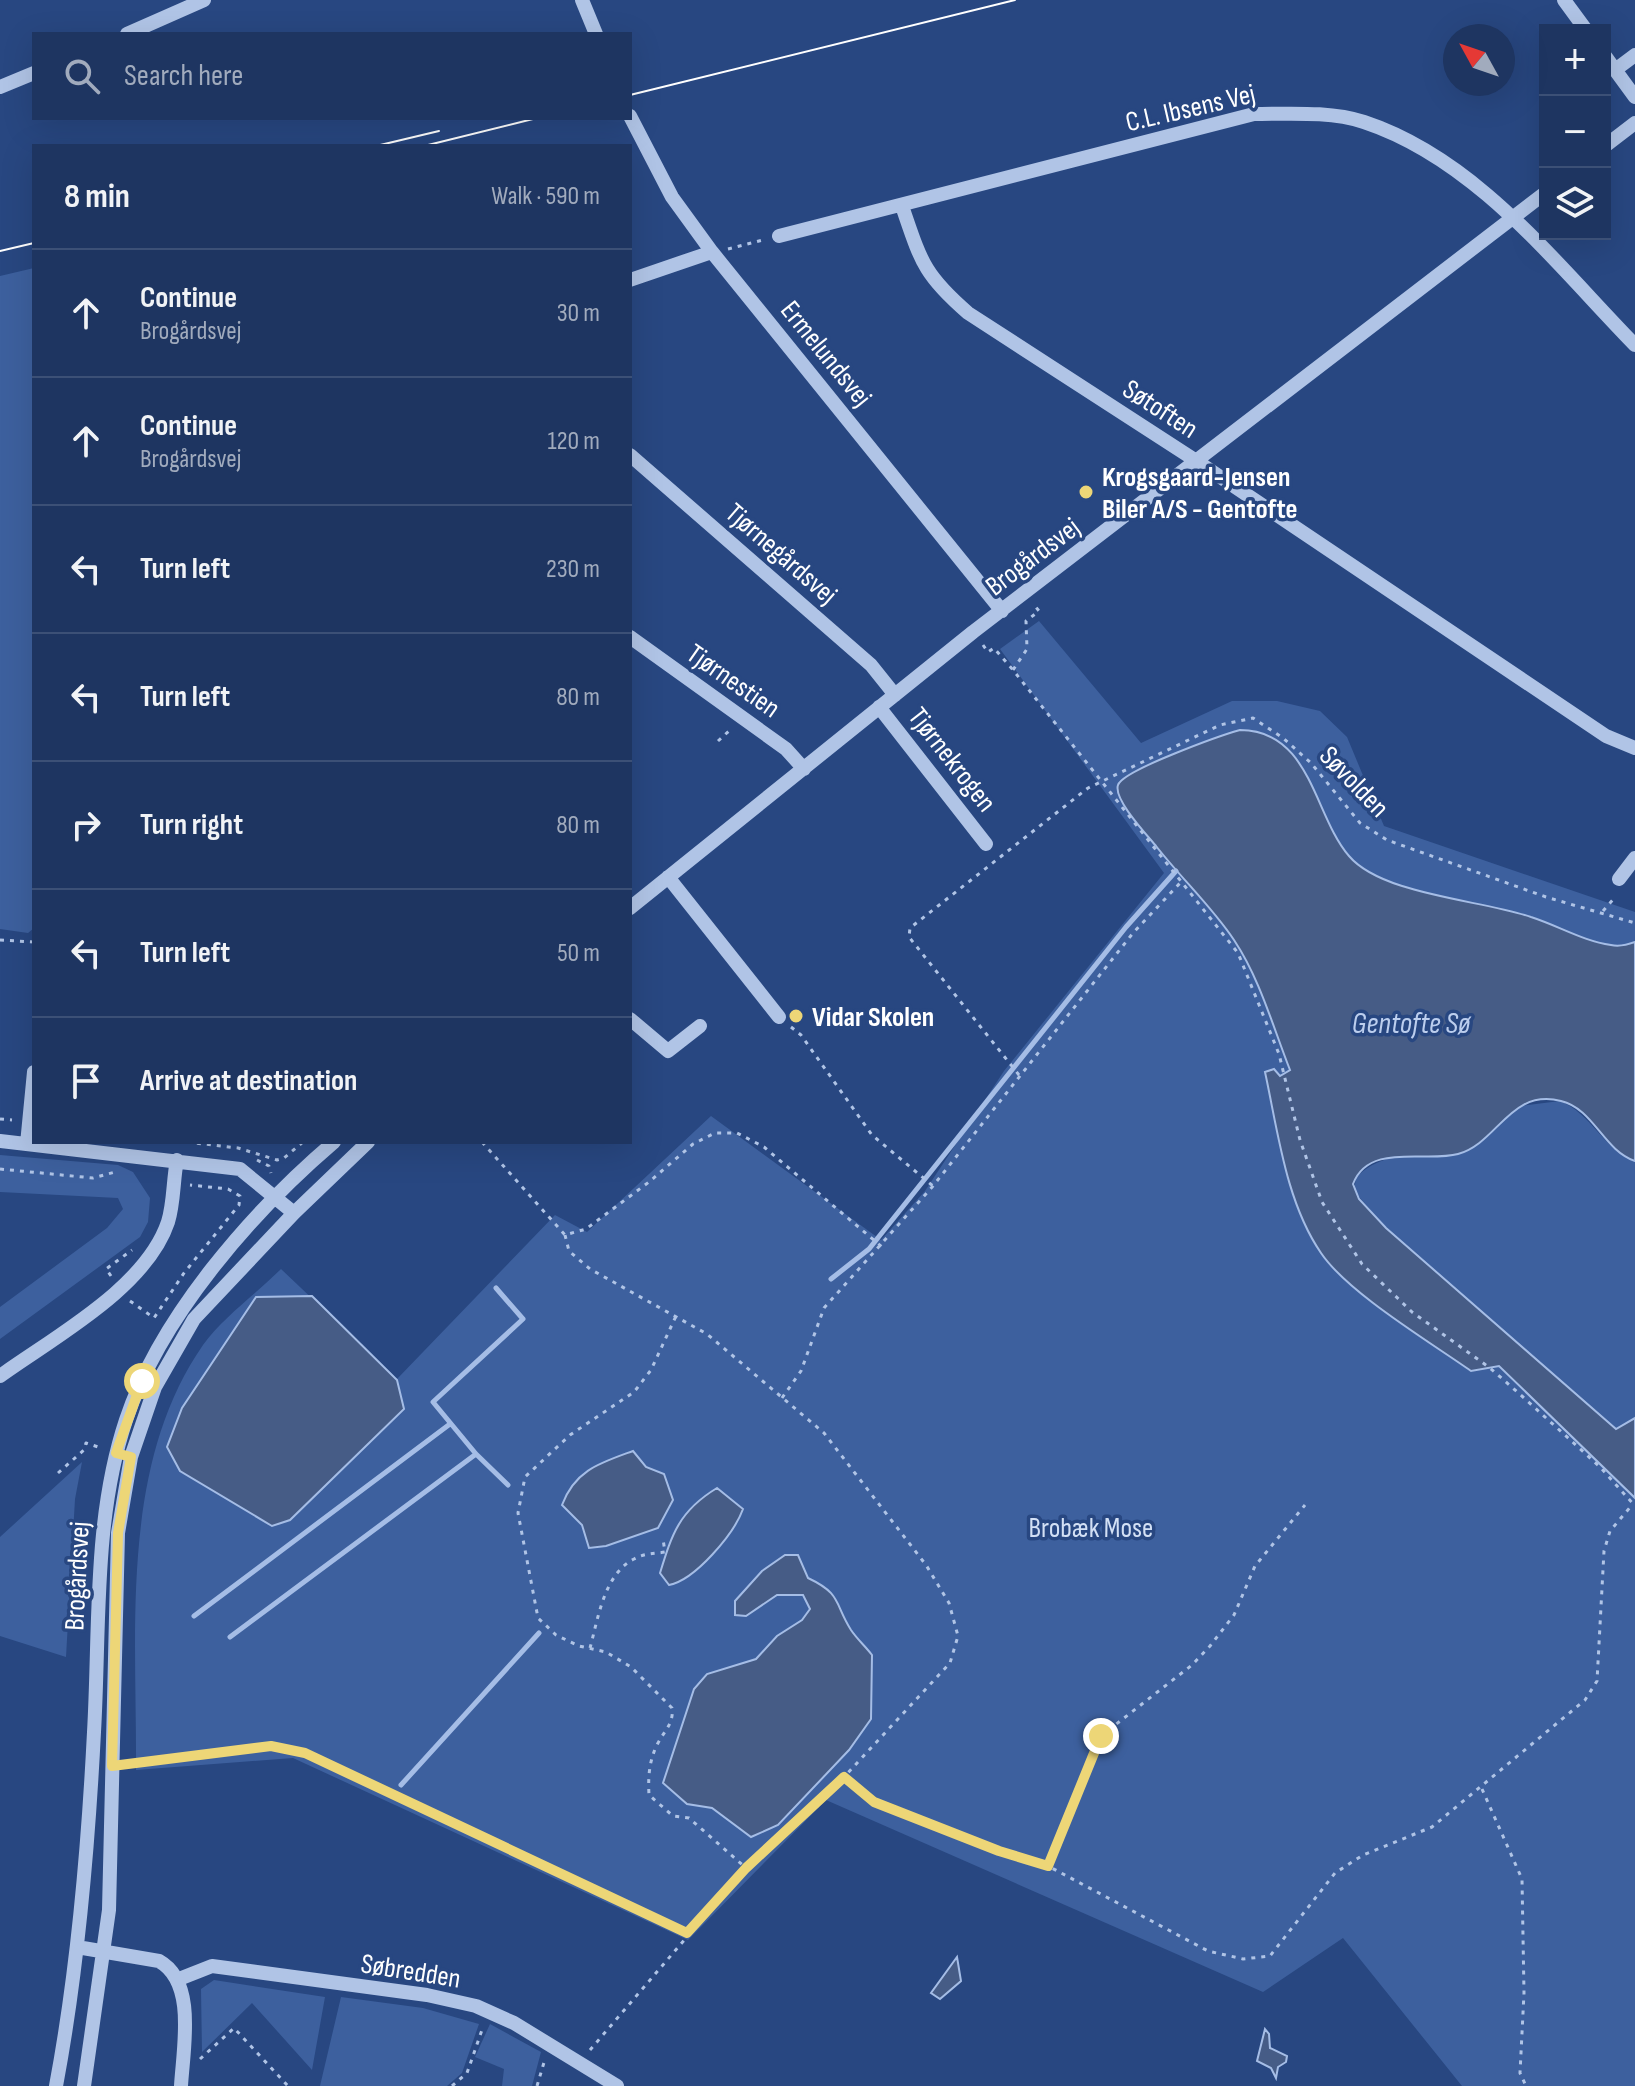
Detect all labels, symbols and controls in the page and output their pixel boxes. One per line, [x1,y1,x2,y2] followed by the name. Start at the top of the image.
[1443,24,1515,96] north arrow
[1539,24,1611,240] map controls
[1539,24,1611,96] button: +
[32,32,632,120] search box
[60,54,104,98] icon: search
[124,58,243,94] text: Search here
[1122,78,1258,139] street label: C.L. Ibsens Vej
[1539,96,1611,168] button: −
[1539,168,1611,240] button: layers
[64,176,130,217] text: 8 min
[491,181,600,212] text: Walk · 590 m
[140,280,237,316] text: Continue
[64,291,108,335] icon: ahead
[773,295,878,413] street label: Ermelundsvej
[557,298,600,329] text: 30 m
[140,316,241,347] text: Brogårdsvej
[1116,373,1204,446] street label: Søtoften
[140,408,237,444] text: Continue
[64,419,108,463] icon: ahead
[547,426,600,457] text: 120 m
[140,444,241,475] text: Brogårdsvej
[1102,461,1298,526] place label: Krogsgaard-Jensen Biler A/S - Gentofte
[1077,483,1095,501] marker: Krogsgaard-Jensen Biler A/S - Gentofte
[718,497,844,612] street label: Tjørnegårdsvej
[979,511,1086,603] street label: Brogårdsvej
[64,547,108,591] icon: left
[140,551,230,587] text: Turn left
[546,554,600,585] text: 230 m
[680,637,786,725] street label: Tjørnestien
[64,675,108,719] icon: left
[140,679,230,715] text: Turn left
[556,682,600,713] text: 80 m
[901,701,1003,819] street label: Tjørnekrogen
[1312,740,1396,824] street label: Søvolden
[64,803,108,847] icon: right
[140,807,243,843] text: Turn right
[556,810,600,841] text: 80 m
[64,931,108,975] icon: left
[140,935,230,971] text: Turn left
[557,938,600,969] text: 50 m
[812,1001,934,1034] place label: Vidar Skolen
[1352,1006,1472,1042] water label: Gentofte Sø
[787,1007,805,1025] marker: Vidar Skolen
[64,1059,108,1103] icon: arrive
[140,1063,357,1099] text: Arrive at destination
[124,1363,160,1399] route start
[1029,1512,1153,1545] park label: Brobæk Mose
[58,1521,97,1632] street label: Brogårdsvej
[1083,1718,1119,1754] route end
[358,1947,463,1996] street label: Søbredden

